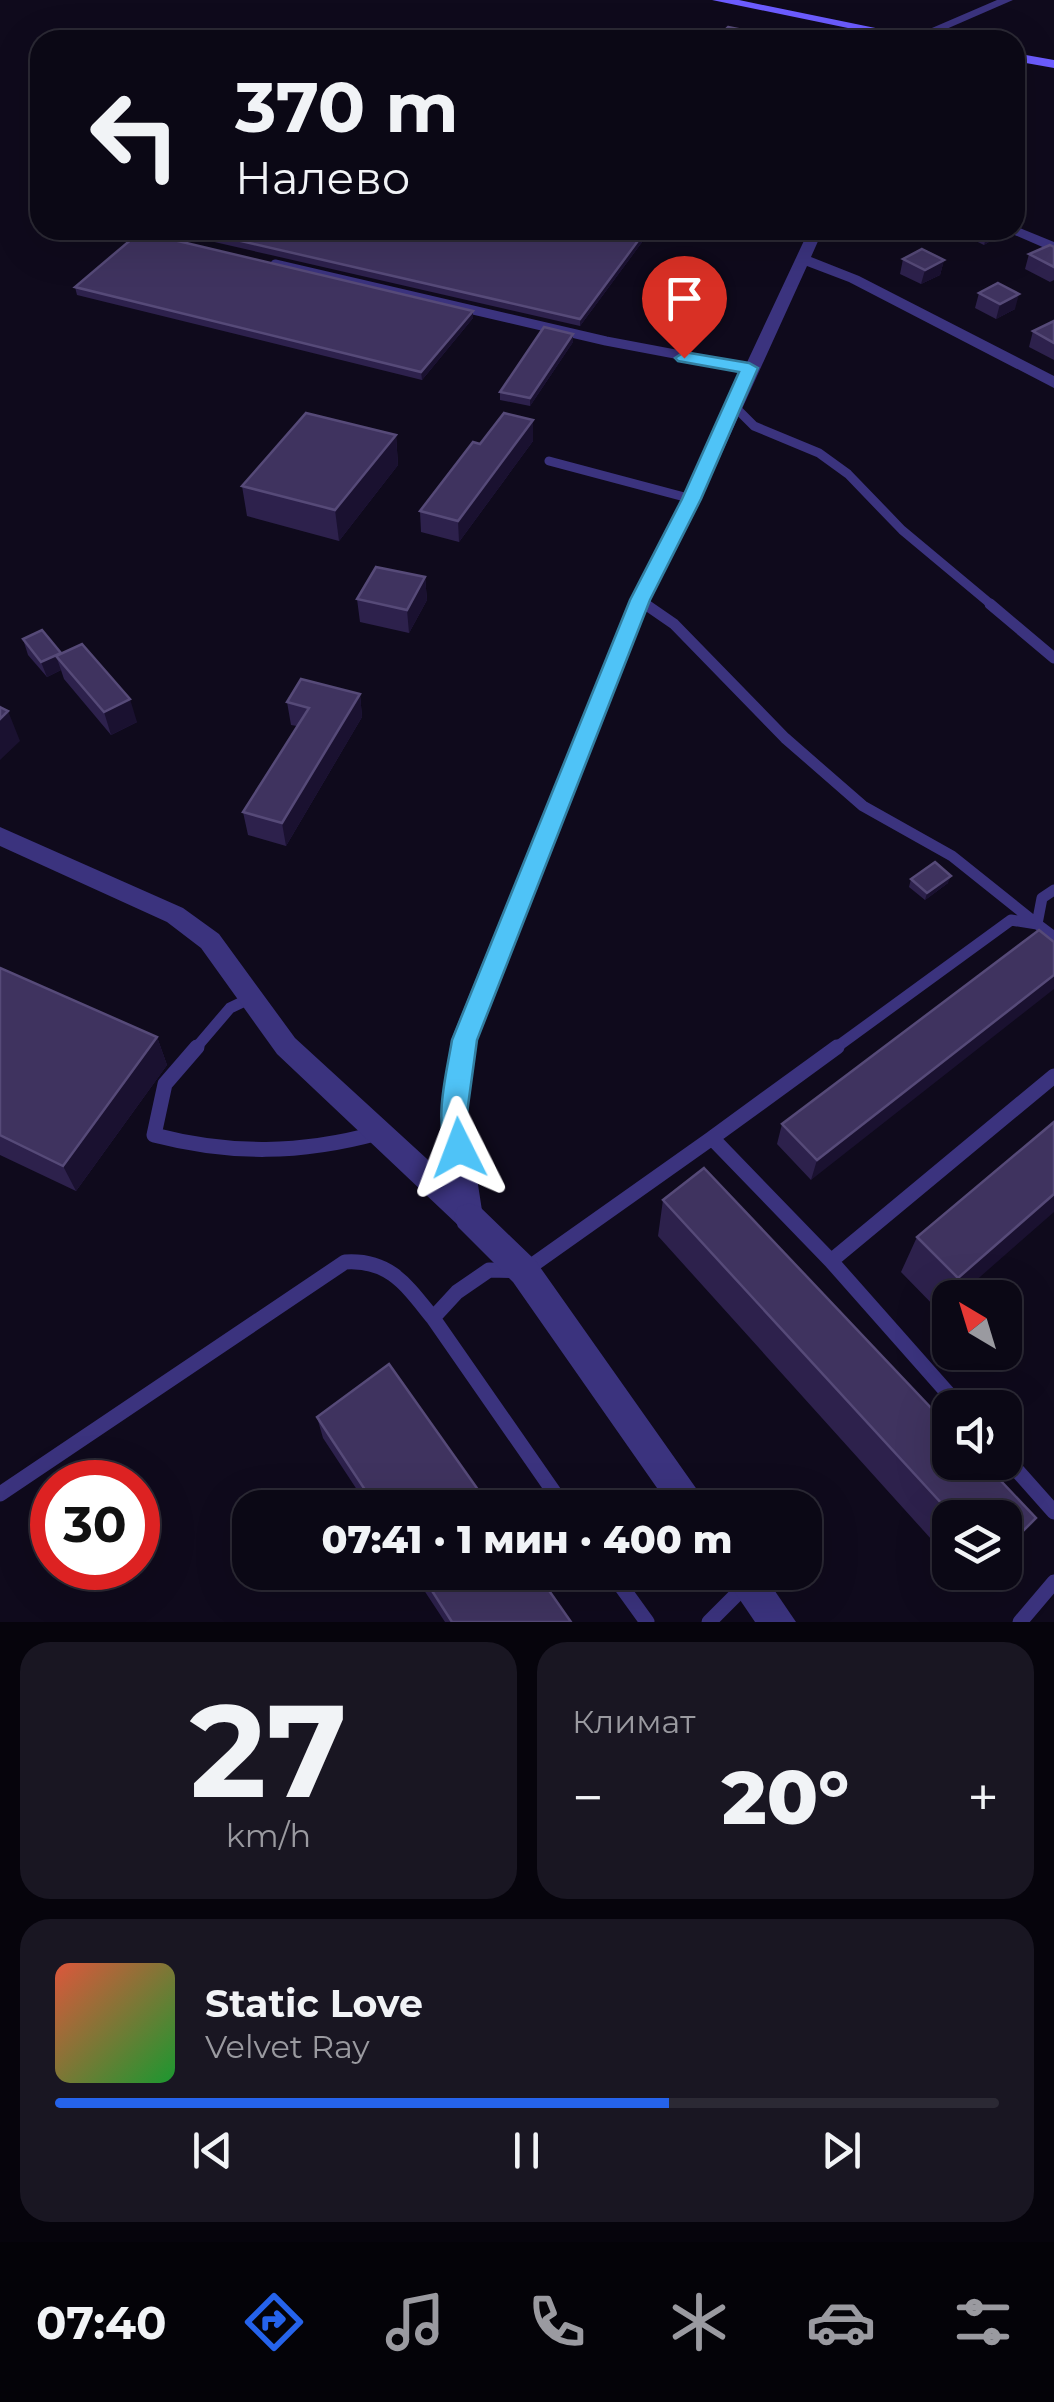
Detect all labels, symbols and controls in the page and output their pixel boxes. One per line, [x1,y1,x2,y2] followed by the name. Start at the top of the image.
[235,64,459,150] text: 370 m
[70,70,200,200] icon: left
[235,150,410,205] text: Налево
[642,256,727,359] pin
[657,271,712,326] icon: arrive
[407,1096,511,1200] position arrow
[932,1280,1022,1370] north arrow
[932,1280,1022,1590] map controls
[932,1390,1022,1480] button: sound
[30,1460,160,1590] speed limit sign: 30
[932,1500,1022,1590] button: layers
[321,1516,733,1563] text: 07:41 · 1 мин · 400 m
[190,1671,347,1830] text: 27
[572,1702,695,1741] text: Климат
[722,1751,849,1843] text: 20°
[572,1764,604,1831] text: −
[967,1764,999,1831] text: +
[226,1816,311,1855] text: km/h
[205,1980,423,2027] text: Static Love
[205,2027,370,2066] text: Velvet Ray
[185,2123,240,2178] icon: previous
[499,2123,554,2178] icon: pause
[814,2123,869,2178] icon: next
[239,2287,309,2357] icon: directions
[380,2287,450,2357] icon: music
[522,2287,592,2357] icon: phone
[664,2287,734,2357] icon: climate
[806,2287,876,2357] icon: car
[948,2287,1018,2357] icon: filters
[36,2295,167,2350] text: 07:40

